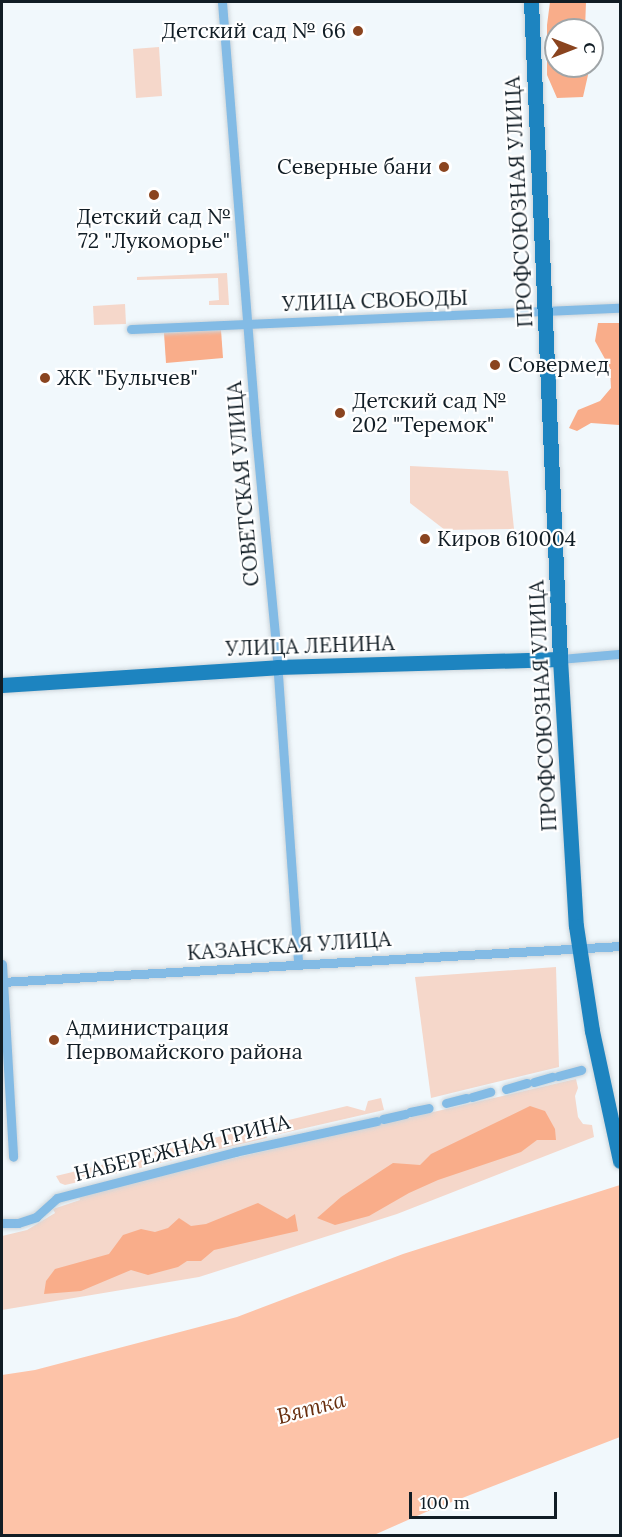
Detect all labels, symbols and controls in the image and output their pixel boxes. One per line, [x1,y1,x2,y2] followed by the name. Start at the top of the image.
[161,18,346,44] place label: Детский сад № 66
[544,18,604,78] north arrow
[351,24,365,38] marker: Детский сад № 66
[580,42,600,54] text: С
[500,76,538,328] street label: ПРОФСОЮЗНАЯ УЛИЦА
[277,154,432,180] place label: Северные бани
[437,160,451,174] marker: Северные бани
[147,188,161,202] marker: Детский сад № 72 "Лукоморье"
[77,204,231,254] place label: Детский сад № 72 "Лукоморье"
[282,285,468,317] street label: УЛИЦА СВОБОДЫ
[508,352,609,378] place label: Совермед
[486,356,504,374] marker: Совермед
[57,365,198,391] place label: ЖК "Булычев"
[38,371,52,385] marker: ЖК "Булычев"
[221,381,265,587] street label: СОВЕТСКАЯ УЛИЦА
[352,388,507,438] place label: Детский сад № 202 "Теремок"
[333,406,347,420] marker: Детский сад № 202 "Теремок"
[437,526,576,552] place label: Киров 610004
[418,532,432,546] marker: Киров 610004
[524,580,562,832] street label: ПРОФСОЮЗНАЯ УЛИЦА
[225,630,395,662] street label: УЛИЦА ЛЕНИНА
[186,926,392,966] street label: КАЗАНСКАЯ УЛИЦА
[66,1015,302,1065] place label: Администрация Первомайского района
[47,1033,61,1047] marker: Администрация Первомайского района
[72,1109,292,1187] street label: НАБЕРЕЖНАЯ ГРИНА
[274,1386,348,1430] water label: Вятка
[412,1480,560,1518] scale bar
[420,1491,470,1514] text: 100 m

